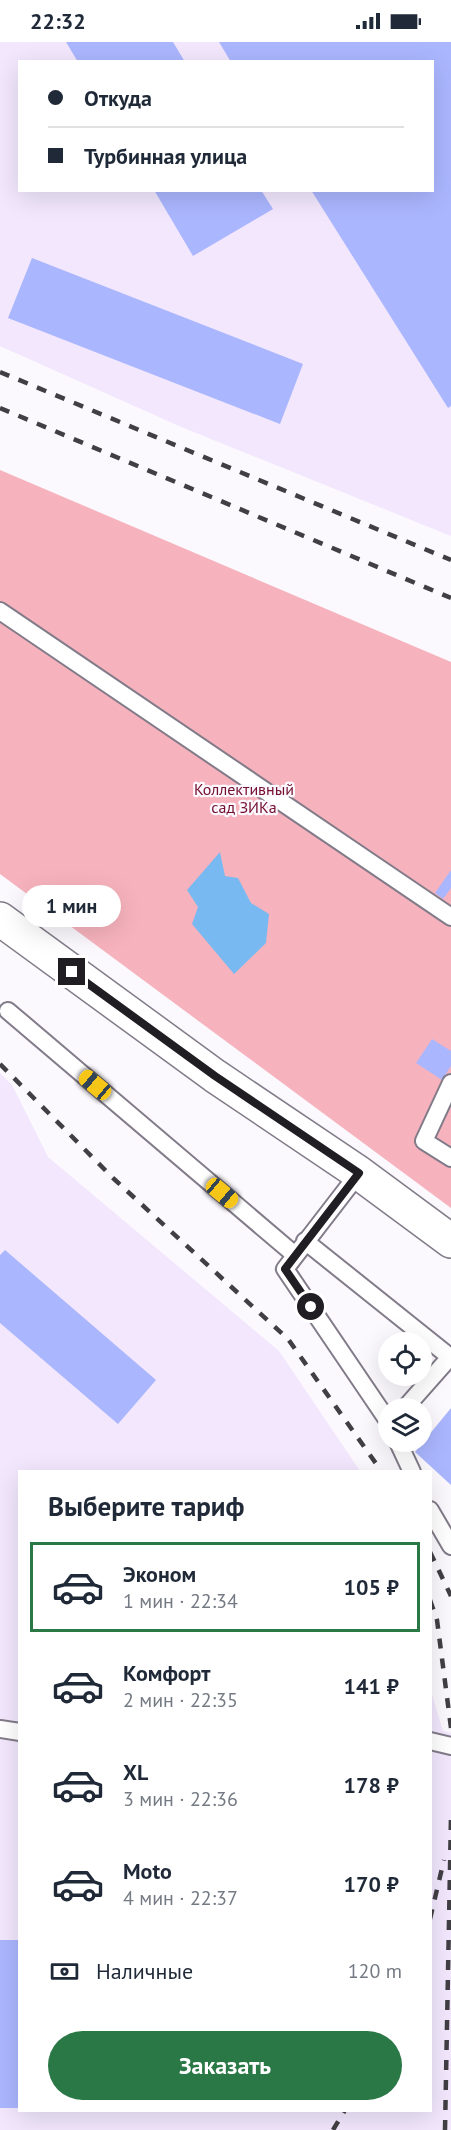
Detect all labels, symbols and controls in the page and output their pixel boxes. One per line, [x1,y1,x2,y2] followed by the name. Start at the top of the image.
[30,7,86,35] text: 22:32
[84,84,152,112] text: Откуда
[84,142,247,170] text: Турбинная улица
[194,779,294,817] park label: Коллективный сад ЗИКа
[22,885,122,927] callout: 1 мин
[46,893,97,919] text: 1 мин
[58,958,85,985] route end
[75,1067,115,1103] car
[202,1175,242,1211] car
[297,1293,324,1320] route start
[378,1332,432,1452] map controls
[378,1332,432,1386] button: locate
[378,1398,432,1452] button: layers
[48,1489,244,1523] text: Выберите тариф
[51,1560,105,1614] icon: car
[123,1560,196,1588] text: Эконом
[344,1573,399,1601] text: 105 ₽
[123,1588,238,1614] text: 1 мин · 22:34
[51,1659,105,1713] icon: car
[123,1659,211,1687] text: Комфорт
[344,1672,399,1700] text: 141 ₽
[123,1687,238,1713] text: 2 мин · 22:35
[51,1758,105,1812] icon: car
[123,1758,148,1786] text: XL
[344,1771,399,1799] text: 178 ₽
[123,1786,238,1812] text: 3 мин · 22:36
[51,1857,105,1911] icon: car
[123,1857,172,1885] text: Moto
[344,1870,399,1898] text: 170 ₽
[123,1885,238,1911] text: 4 мин · 22:37
[48,1955,81,1988] icon: cash
[96,1957,193,1985] text: Наличные
[348,1958,402,1984] text: 120 m
[48,2031,402,2100] button: Заказать

